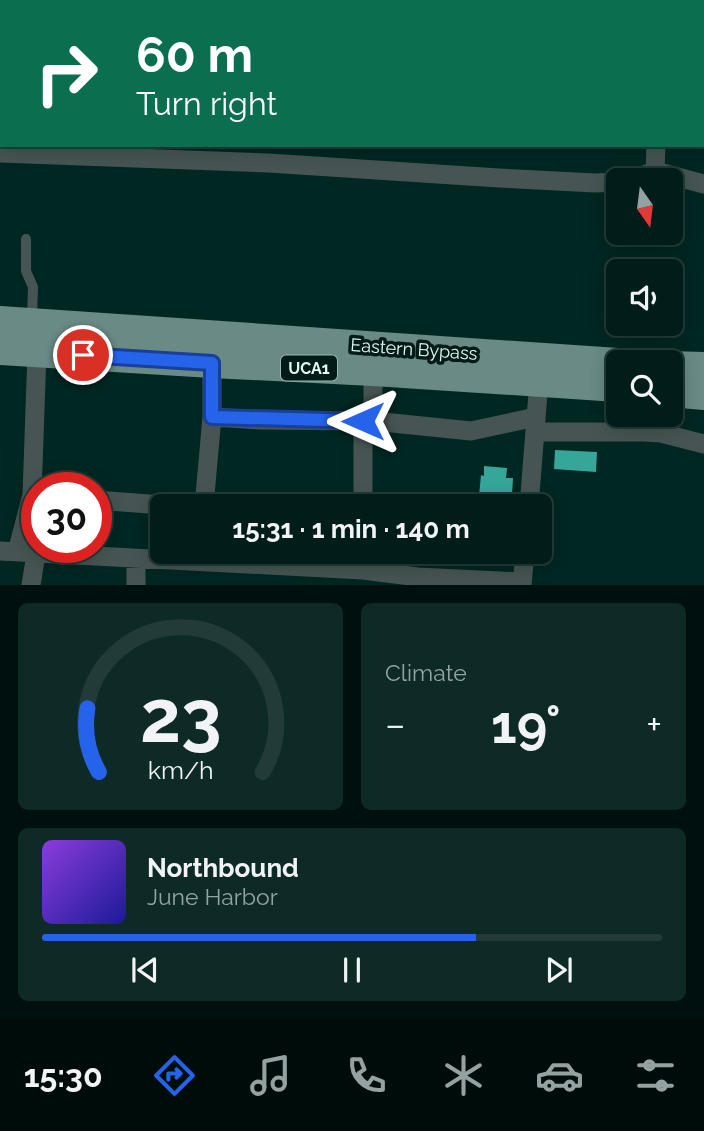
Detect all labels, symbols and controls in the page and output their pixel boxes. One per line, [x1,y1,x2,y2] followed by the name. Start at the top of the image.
[136,26,253,83] text: 60 m
[21,28,112,119] icon: right
[136,85,277,122] text: Turn right
[606,168,682,245] north arrow
[606,168,683,427] map controls
[606,259,683,336] button: sound
[53,325,113,385] pin
[350,334,478,364] street label: Eastern Bypass
[64,336,102,374] icon: arrive
[606,350,683,427] button: search
[281,356,337,380] road number: UCA1
[326,384,400,458] position arrow
[21,472,112,563] speed limit sign: 30
[232,514,470,544] text: 15:31 · 1 min · 140 m
[385,659,467,686] text: Climate
[140,675,221,760] text: 23
[491,694,561,755] text: 19°
[385,702,405,747] text: −
[646,702,662,747] text: +
[148,755,213,785] text: km/h
[147,853,299,883] text: Northbound
[147,883,278,910] text: June Harbor
[126,951,164,989] icon: previous
[333,951,371,989] icon: pause
[540,951,578,989] icon: next
[150,1051,199,1100] icon: directions
[246,1051,295,1100] icon: music
[342,1051,391,1100] icon: phone
[439,1051,488,1100] icon: climate
[535,1051,584,1100] icon: car
[631,1051,680,1100] icon: filters
[24,1057,103,1094] text: 15:30

